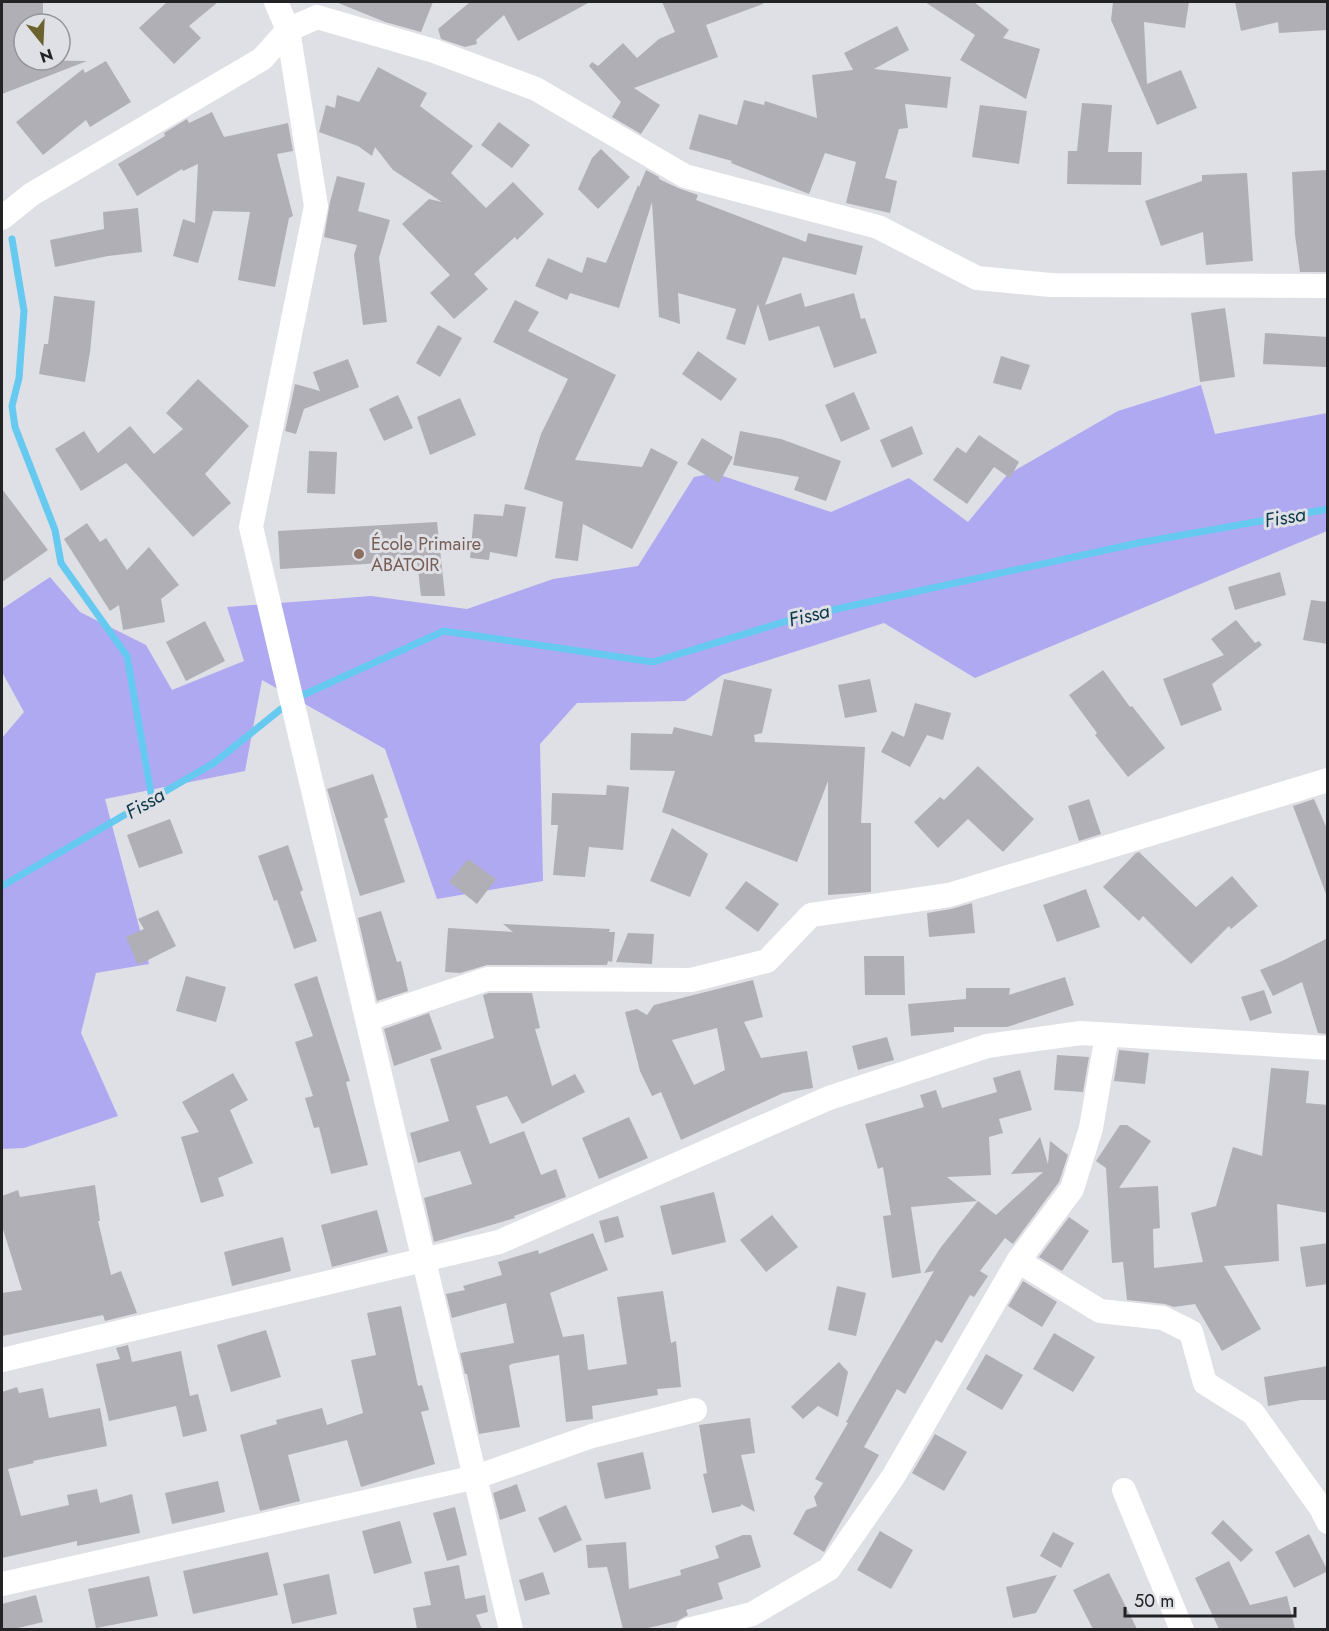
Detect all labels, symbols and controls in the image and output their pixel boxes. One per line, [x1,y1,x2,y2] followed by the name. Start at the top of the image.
[12,12,72,72] north arrow
[37,43,56,69] text: N
[1262,500,1308,535] water label: Fissa
[371,531,481,578] place label: École Primaire ABATOIR
[352,547,366,561] marker: École Primaire ABATOIR
[786,596,833,635] water label: Fissa
[120,781,170,826] water label: Fissa
[1125,1580,1294,1618] scale bar
[1134,1588,1174,1614] text: 50 m

